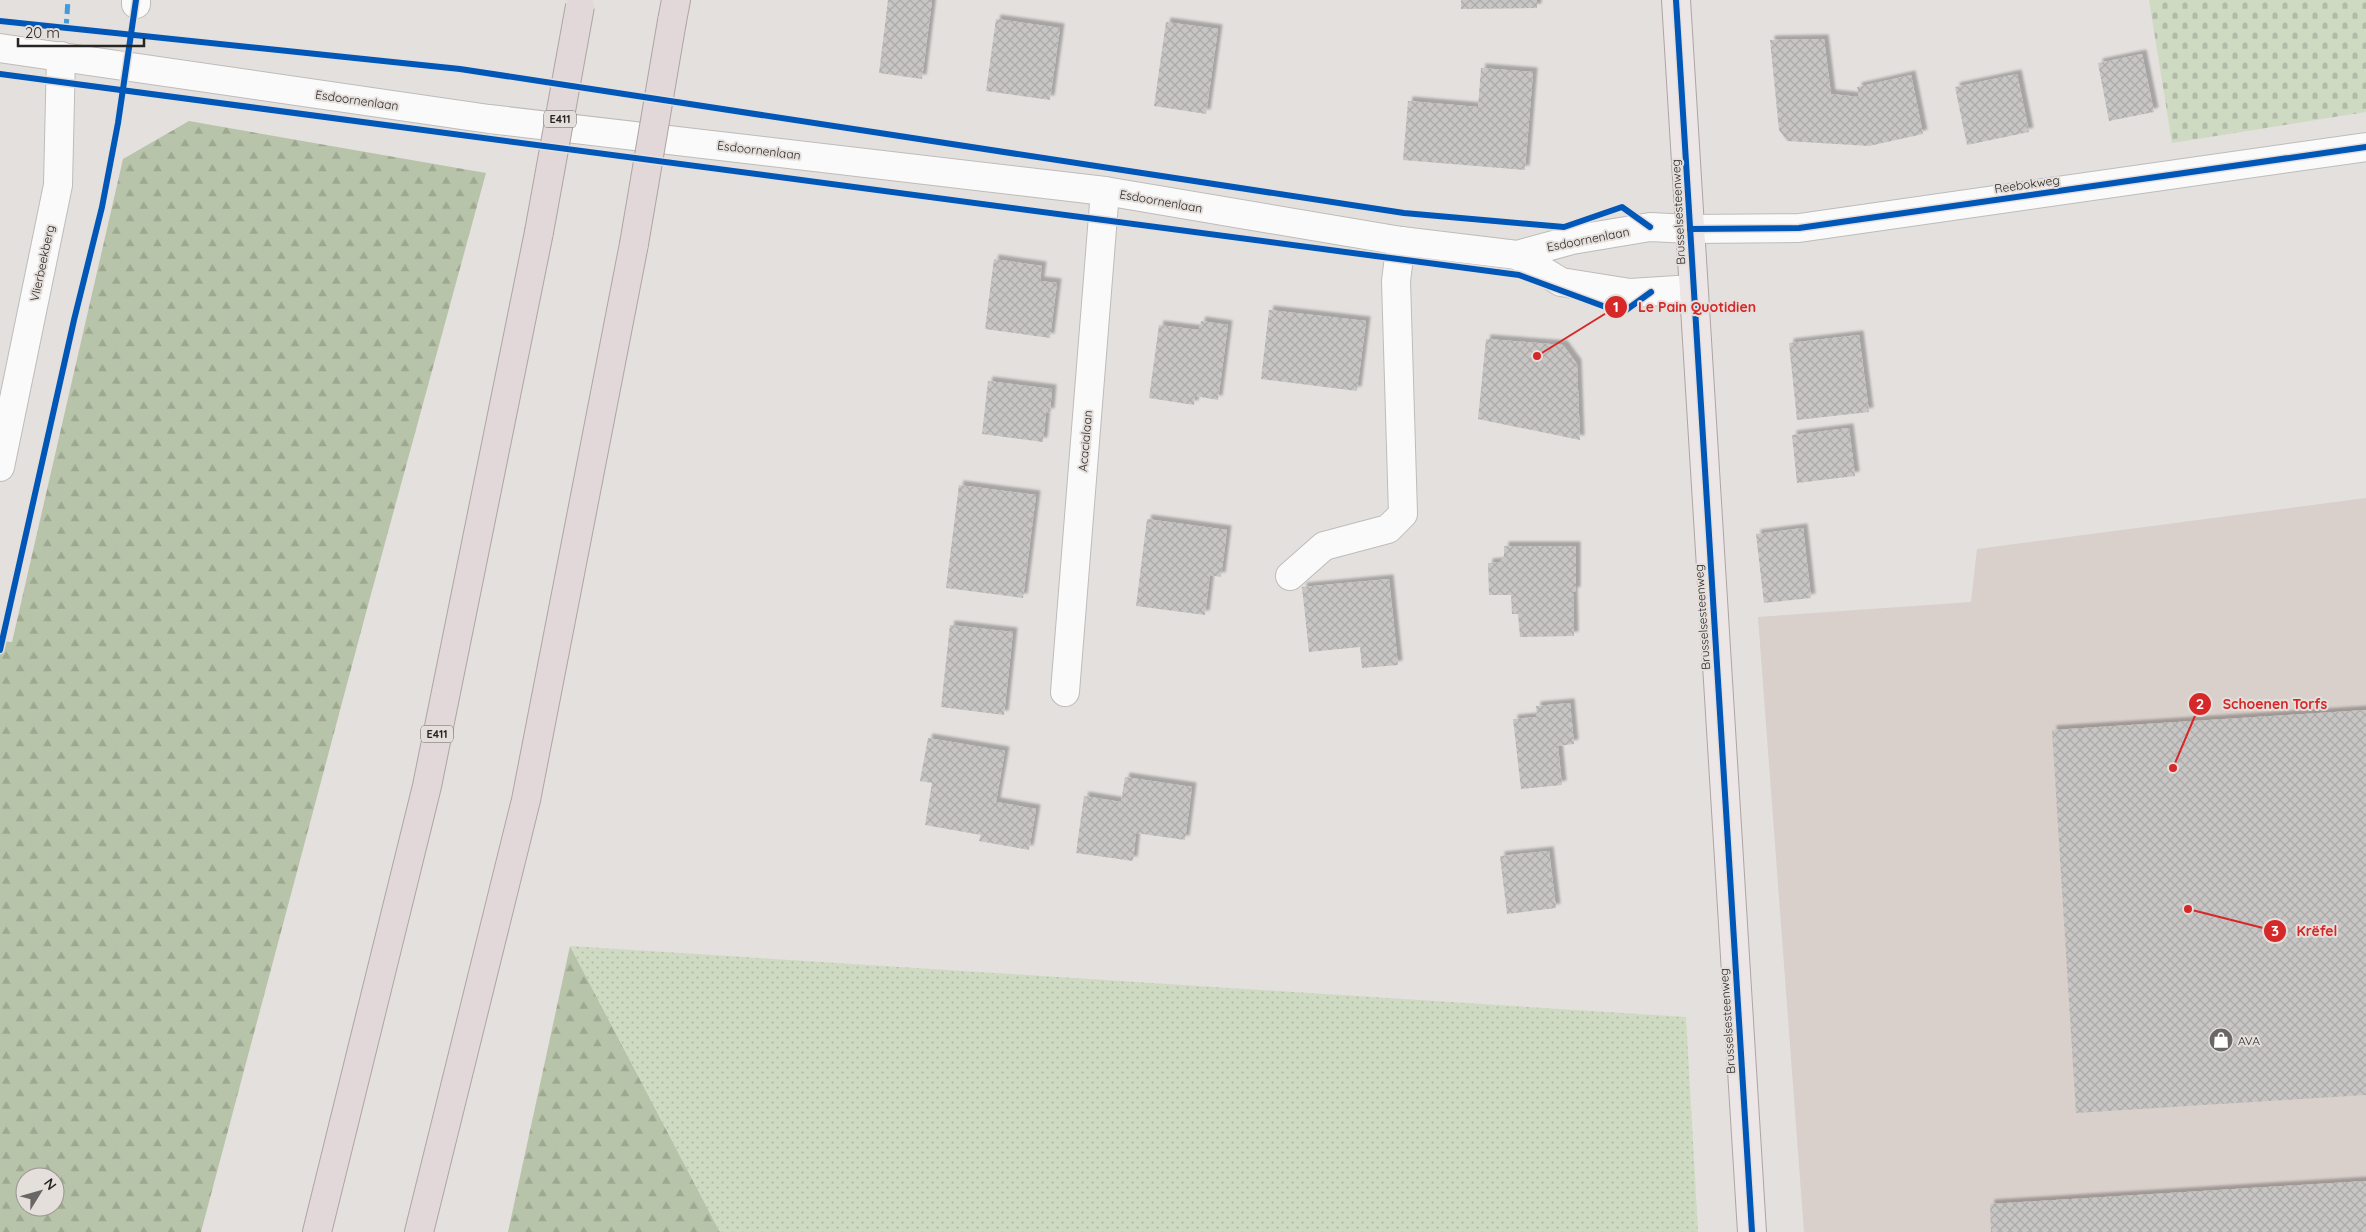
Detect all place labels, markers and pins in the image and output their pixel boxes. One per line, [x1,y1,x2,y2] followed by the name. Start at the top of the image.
[1603,293,1766,322] callout: Le Pain Quotidien
[2187,690,2337,719] callout: Schoenen Torfs
[2262,916,2348,945] callout: Krëfel
[2208,1027,2234,1053] shop icon: AVA
[2238,1033,2260,1048] place label: AVA

